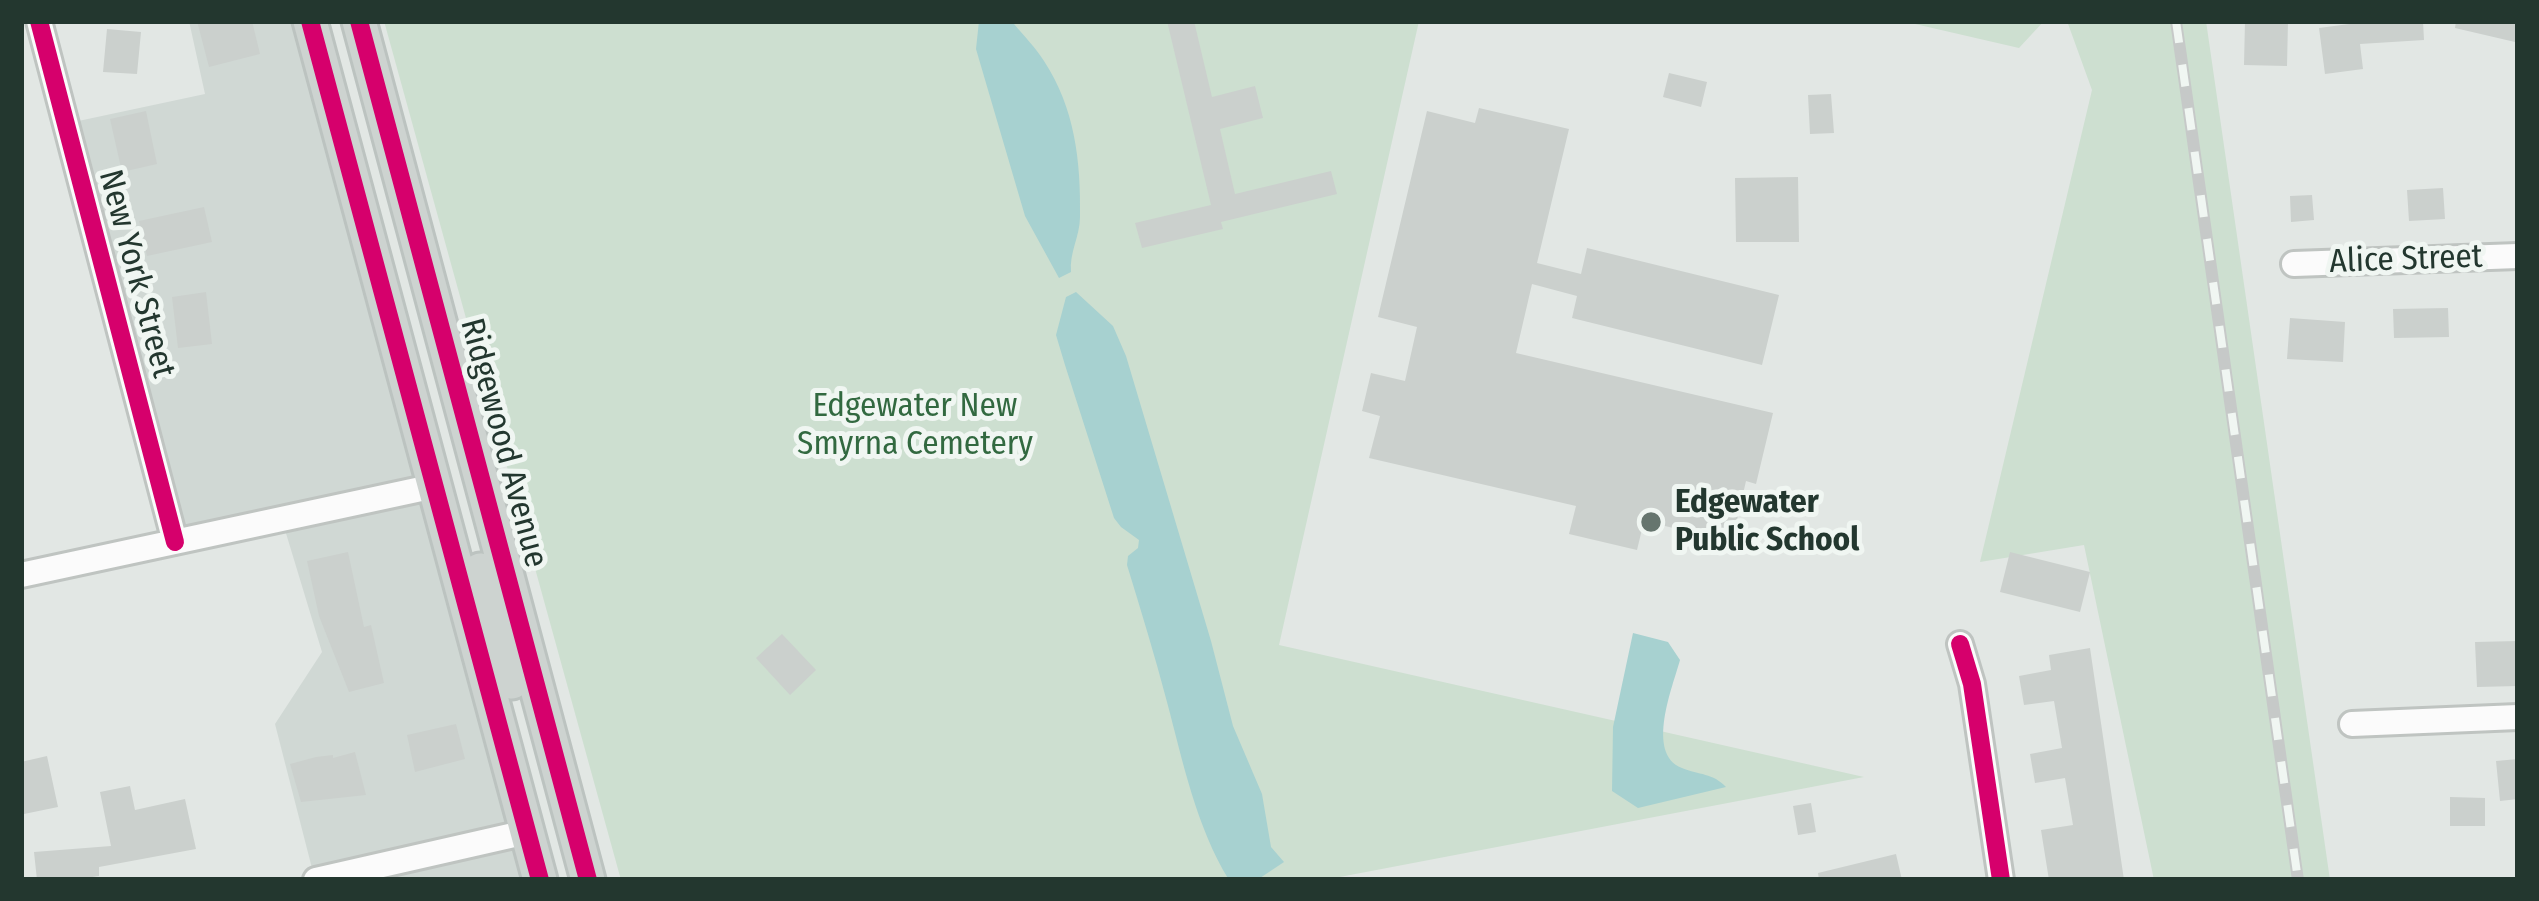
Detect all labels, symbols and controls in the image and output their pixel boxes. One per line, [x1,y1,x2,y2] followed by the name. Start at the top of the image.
[89,166,183,382] street label: New York Street
[2329,238,2483,282] street label: Alice Street
[451,314,555,572] street label: Ridgewood Avenue
[797,387,1033,465] park label: Edgewater New Smyrna Cemetery
[1675,483,1859,561] place label: Edgewater Public School
[1638,509,1664,535] marker: Edgewater Public School

